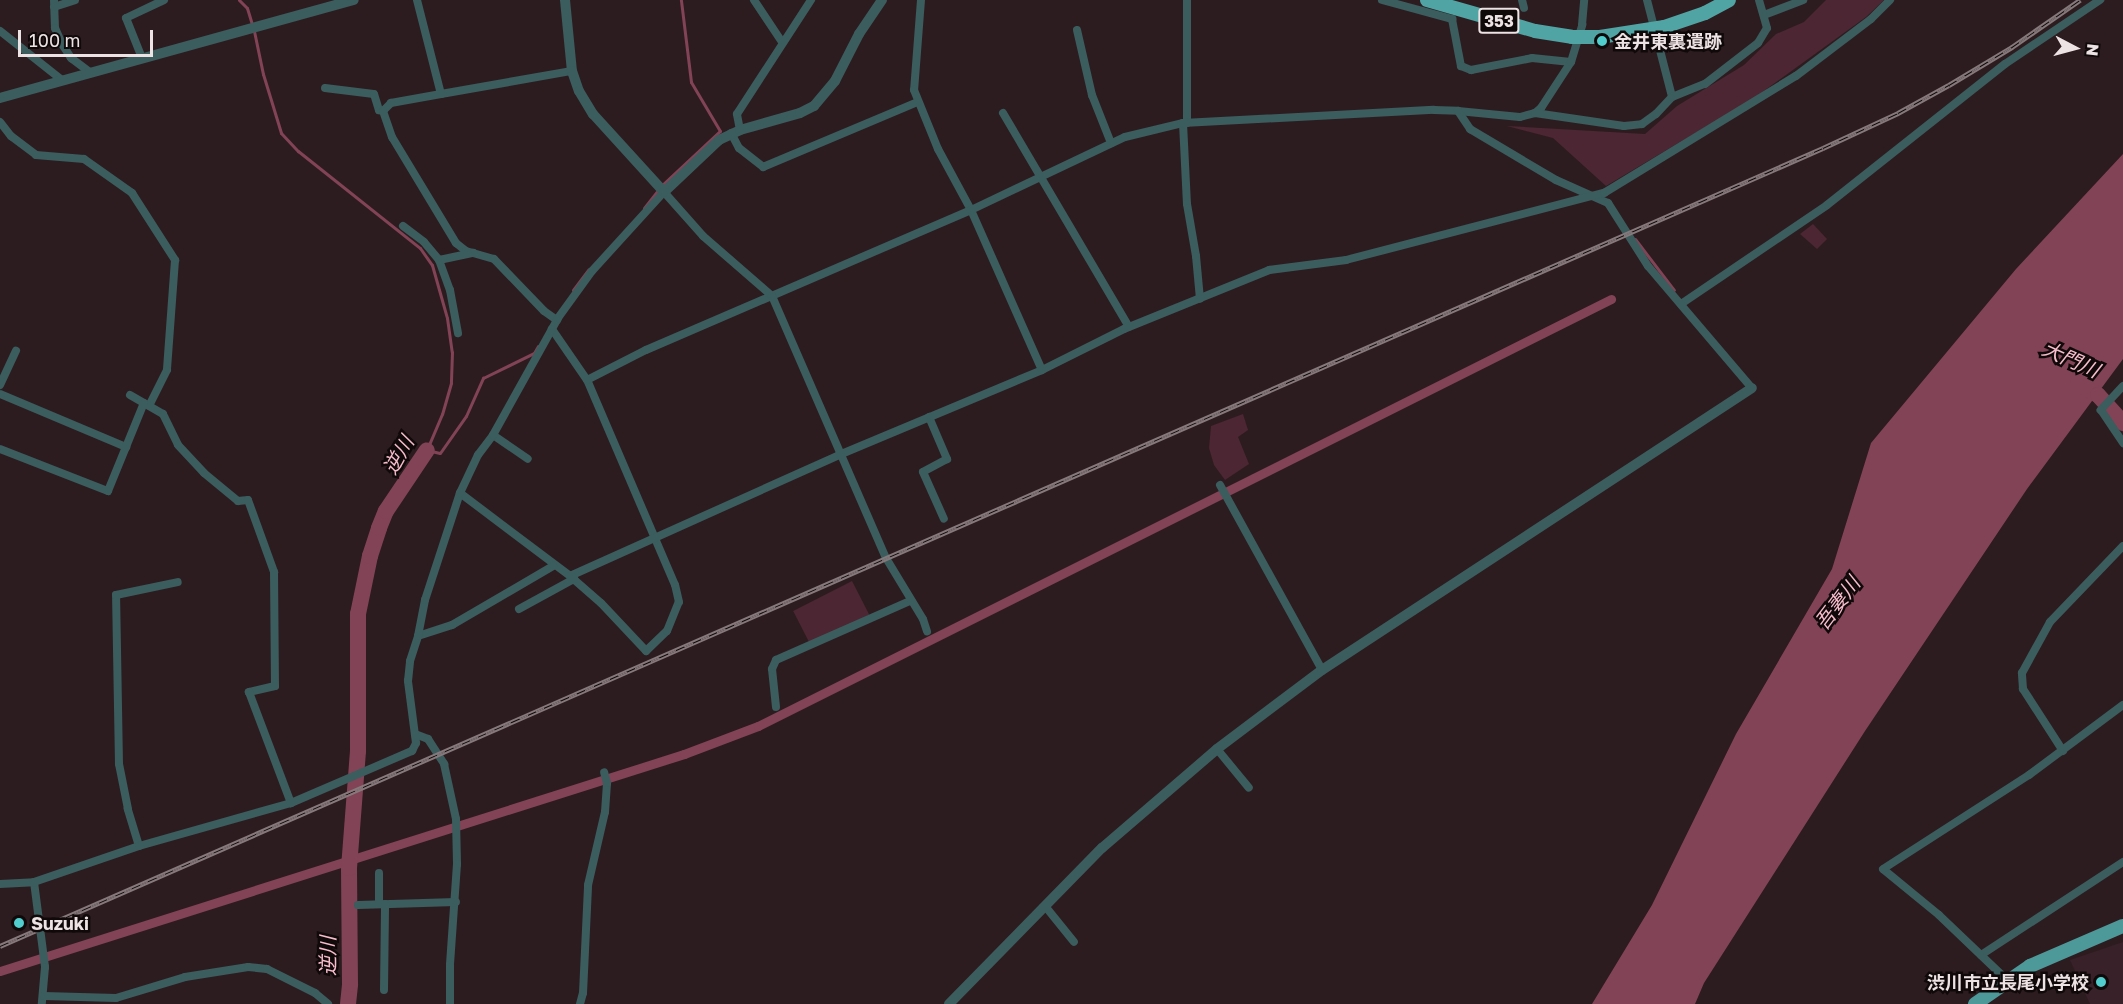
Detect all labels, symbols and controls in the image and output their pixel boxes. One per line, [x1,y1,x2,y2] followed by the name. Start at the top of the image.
[1478,8,1520,34] road number: 353
[21,18,156,56] scale bar
[2045,18,2105,78] north arrow
[29,29,80,51] text: 100 m
[1614,30,1722,52] place label: 金井東裏遺跡
[1595,34,1609,48] marker: 金井東裏遺跡
[2082,43,2103,57] text: N
[2039,336,2103,382] water label: 大門川
[378,432,418,478] water label: 逆川
[1809,572,1865,634] water label: 吾妻川
[31,912,89,934] place label: Suzuki
[12,916,26,930] marker: Suzuki
[315,936,339,976] water label: 逆川
[1927,971,2089,993] place label: 渋川市立長尾小学校
[2094,975,2108,989] marker: 渋川市立長尾小学校

